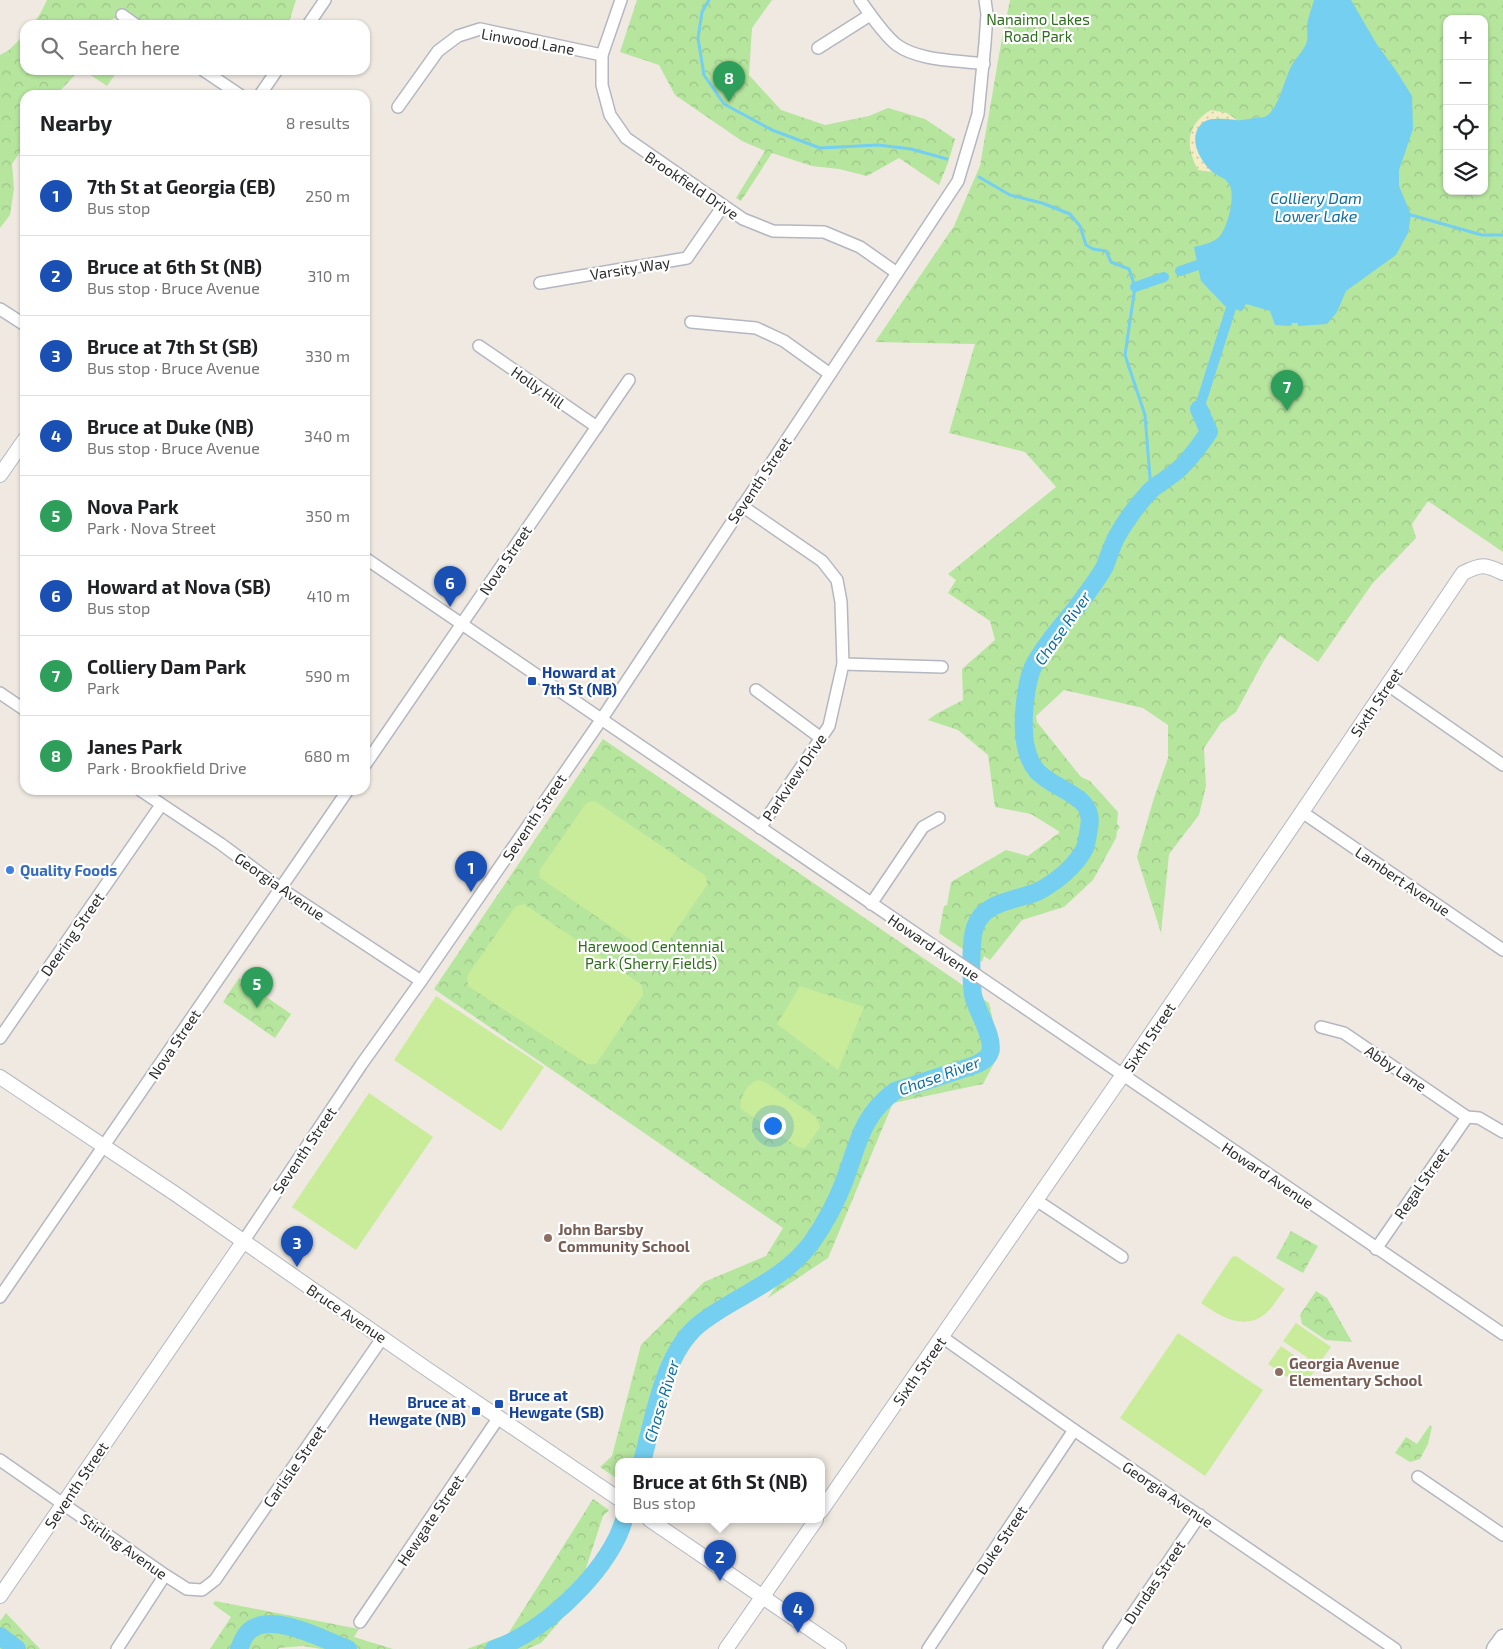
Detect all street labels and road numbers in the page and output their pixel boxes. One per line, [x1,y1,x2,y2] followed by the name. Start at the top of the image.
[480,24,576,58] street label: Linwood Lane
[642,147,742,223] street label: Brookfield Drive
[589,253,671,283] street label: Varsity Way
[508,362,568,412] street label: Holly Hill
[723,433,795,527] street label: Seventh Street
[475,522,535,598] street label: Nova Street
[1346,664,1406,740] street label: Sixth Street
[758,730,830,824] street label: Parkview Drive
[498,770,570,864] street label: Seventh Street
[1352,843,1454,919] street label: Lambert Avenue
[232,848,328,924] street label: Georgia Avenue
[37,888,108,979] street label: Deering Street
[885,910,983,984] street label: Howard Avenue
[1119,999,1179,1075] street label: Sixth Street
[144,1006,204,1082] street label: Nova Street
[1362,1041,1430,1095] street label: Abby Lane
[268,1103,340,1197] street label: Seventh Street
[1219,1138,1317,1212] street label: Howard Avenue
[1390,1144,1452,1222] street label: Regal Street
[304,1280,390,1346] street label: Bruce Avenue
[889,1333,949,1409] street label: Sixth Street
[259,1421,329,1511] street label: Carlisle Street
[40,1438,112,1532] street label: Seventh Street
[1119,1457,1217,1531] street label: Georgia Avenue
[393,1471,467,1569] street label: Hewgate Street
[971,1502,1031,1578] street label: Duke Street
[77,1509,171,1583] street label: Stirling Avenue
[1119,1537,1189,1627] street label: Dundas Street

